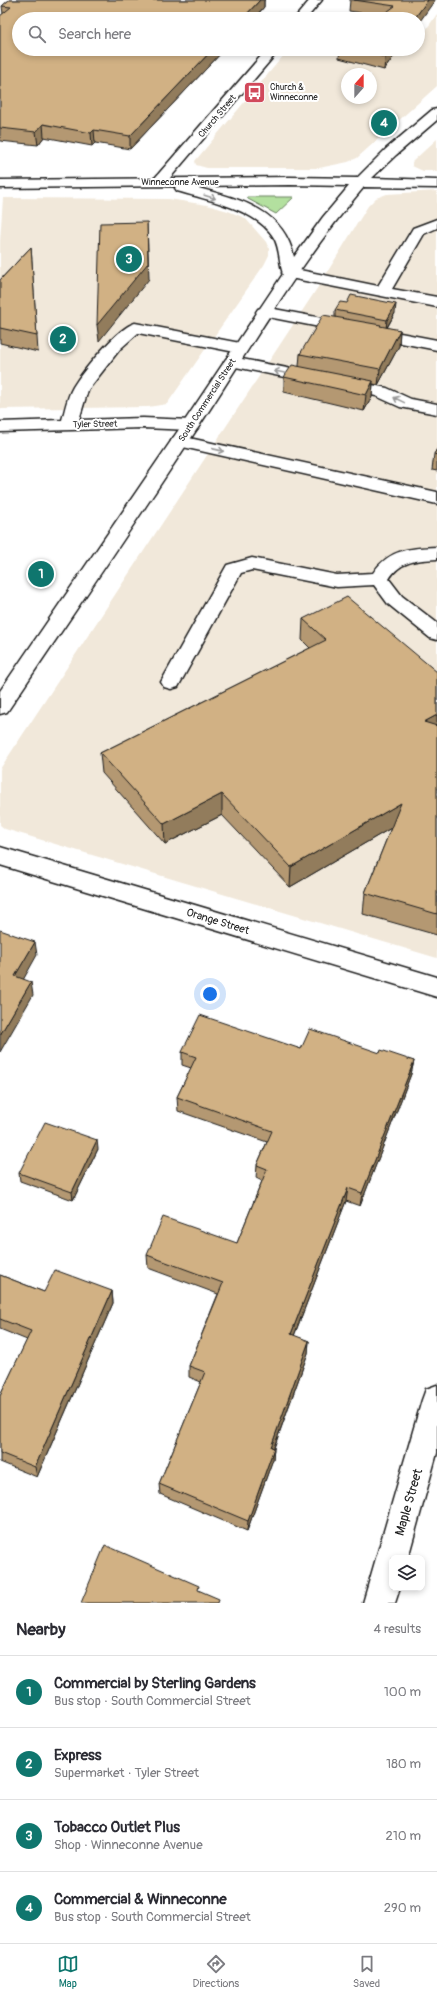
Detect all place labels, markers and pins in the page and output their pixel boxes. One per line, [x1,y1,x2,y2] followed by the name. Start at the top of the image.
[242,79,268,105] bus stop icon: Church & Winneconne
[270,82,318,103] place label: Church & Winneconne
[371,108,397,138] pin: 4
[116,244,142,274] pin: 3
[50,324,76,354] pin: 2
[28,559,54,589] pin: 1

